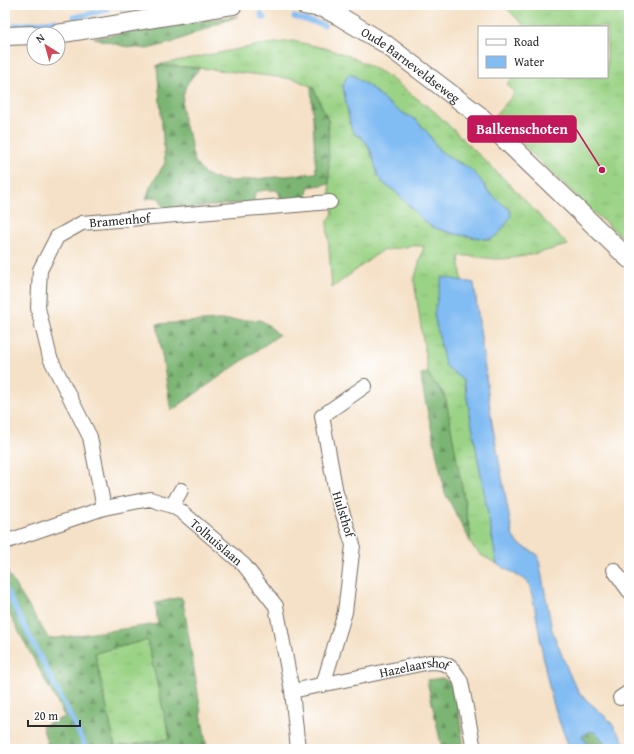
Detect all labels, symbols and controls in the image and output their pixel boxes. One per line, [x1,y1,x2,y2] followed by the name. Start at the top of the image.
[357,22,465,108] street label: Oude Barneveldseweg
[26,26,66,66] north arrow
[478,26,608,78] legend
[32,29,48,47] text: N
[514,33,540,50] text: Road
[514,53,544,70] text: Water
[468,116,576,142] callout: Balkenschoten
[476,119,568,139] text: Balkenschoten
[89,208,153,232] street label: Bramenhof
[328,489,360,541] street label: Hulsthof
[186,514,247,570] street label: Tolhuislaan
[378,653,455,682] street label: Hazelaarshof
[28,702,80,728] scale bar
[34,707,58,724] text: 20 m

